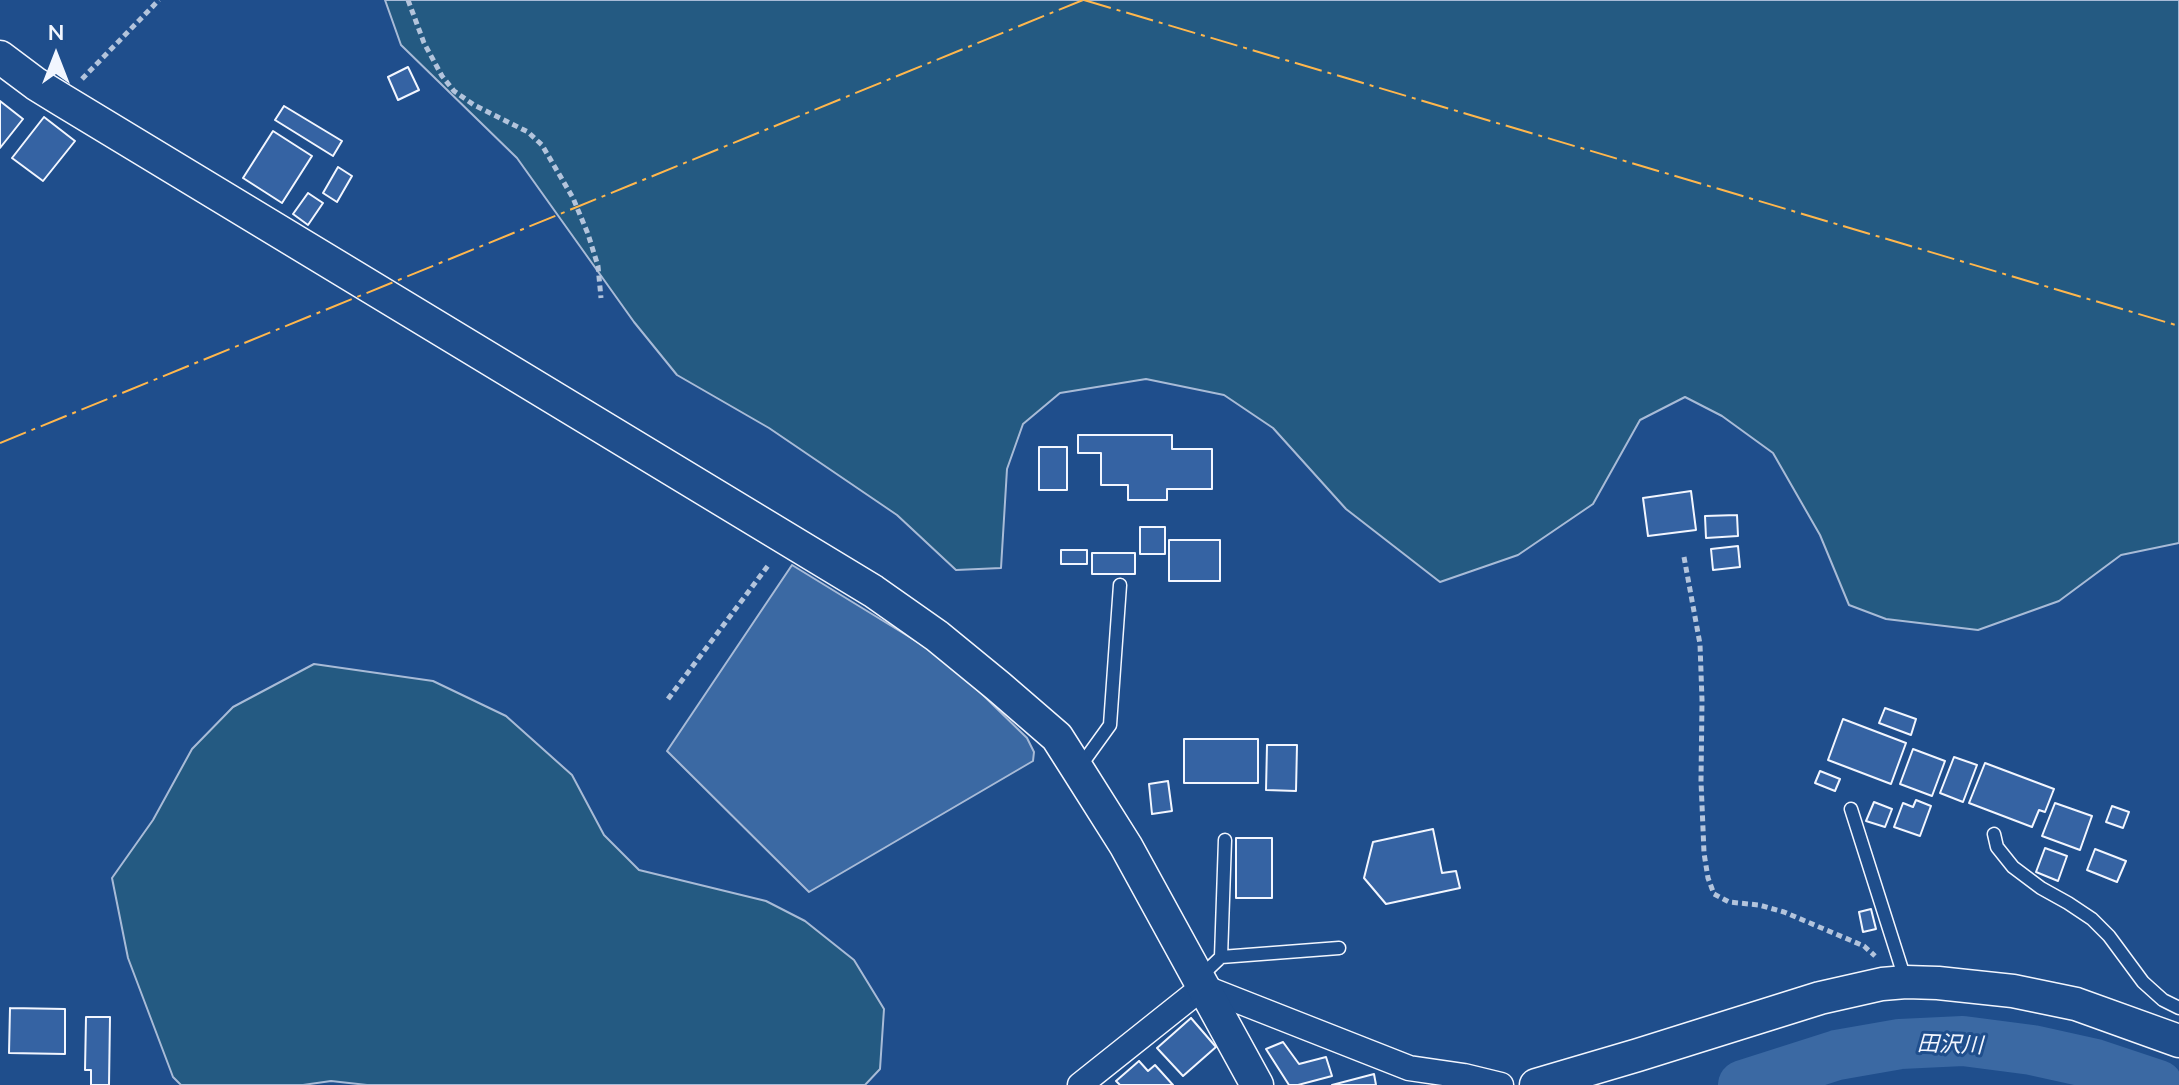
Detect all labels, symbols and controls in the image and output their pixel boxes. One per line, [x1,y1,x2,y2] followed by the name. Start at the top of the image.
[16,16,96,96] north arrow
[48,18,64,46] text: N
[1917,1031,1983,1059] water label: 田沢川

